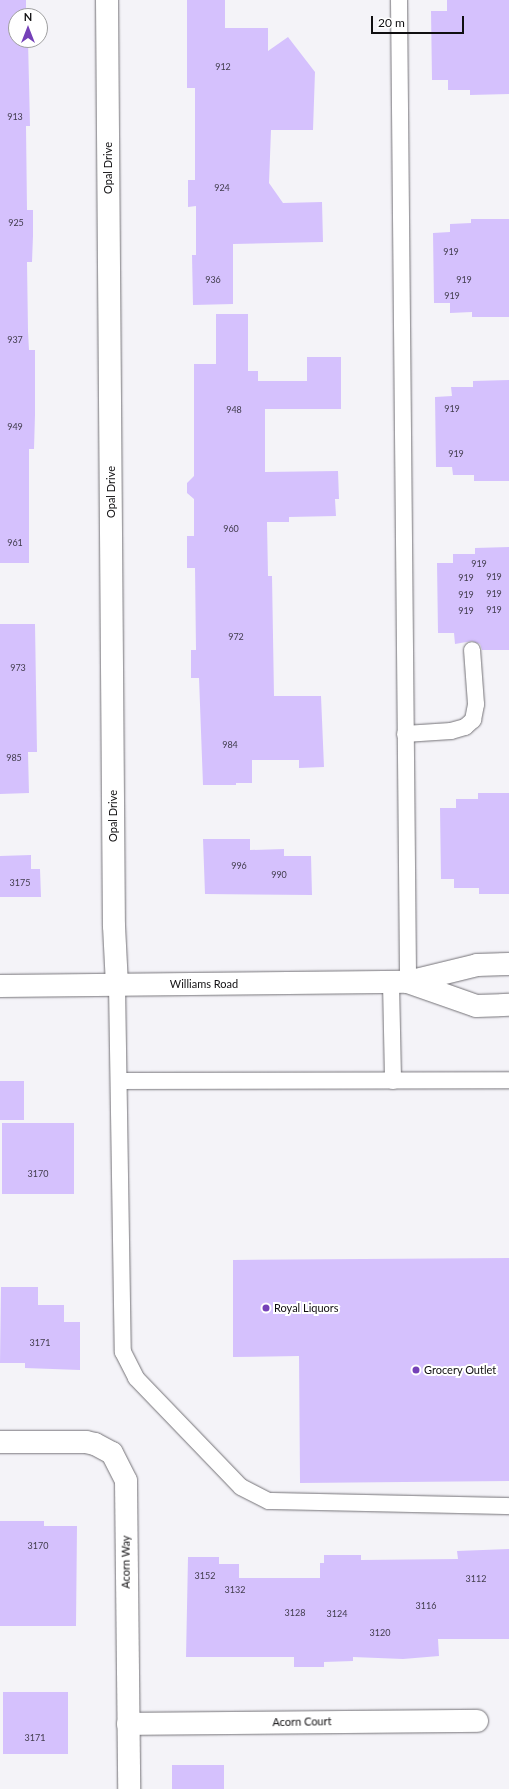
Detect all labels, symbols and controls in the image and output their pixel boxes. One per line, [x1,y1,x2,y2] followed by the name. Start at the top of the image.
[8,8,48,48] north arrow
[373,8,466,34] scale bar
[24,10,32,23] text: N
[378,15,405,30] text: 20 m
[215,62,231,72] house number: 912
[7,112,23,122] house number: 913
[101,142,115,194] street label: Opal Drive
[214,183,230,193] house number: 924
[8,218,24,228] house number: 925
[443,247,459,257] house number: 919
[205,275,221,285] house number: 936
[456,275,472,285] house number: 919
[444,291,460,301] house number: 919
[7,335,23,345] house number: 937
[444,404,460,414] house number: 919
[226,405,242,415] house number: 948
[7,422,23,432] house number: 949
[448,449,464,459] house number: 919
[104,466,118,518] street label: Opal Drive
[223,524,239,534] house number: 960
[7,538,23,548] house number: 961
[471,559,487,569] house number: 919
[486,572,502,582] house number: 919
[458,573,474,583] house number: 919
[486,589,502,599] house number: 919
[458,590,474,600] house number: 919
[486,605,502,615] house number: 919
[458,606,474,616] house number: 919
[228,632,244,642] house number: 972
[10,663,26,673] house number: 973
[222,740,238,750] house number: 984
[6,753,22,763] house number: 985
[106,790,120,842] street label: Opal Drive
[231,861,247,871] house number: 996
[271,870,287,880] house number: 990
[10,878,30,888] house number: 3175
[170,977,238,991] street label: Williams Road
[28,1169,48,1179] house number: 3170
[274,1301,339,1315] place label: Royal Liquors
[261,1303,271,1313] marker: Royal Liquors
[30,1338,50,1348] house number: 3171
[424,1363,497,1377] place label: Grocery Outlet
[411,1365,421,1375] marker: Grocery Outlet
[119,1535,133,1589] street label: Acorn Way
[28,1541,48,1551] house number: 3170
[195,1571,215,1581] house number: 3152
[466,1574,486,1584] house number: 3112
[225,1585,245,1595] house number: 3132
[416,1601,436,1611] house number: 3116
[285,1608,305,1618] house number: 3128
[327,1609,347,1619] house number: 3124
[370,1628,390,1638] house number: 3120
[272,1715,332,1729] street label: Acorn Court
[25,1733,45,1743] house number: 3171

